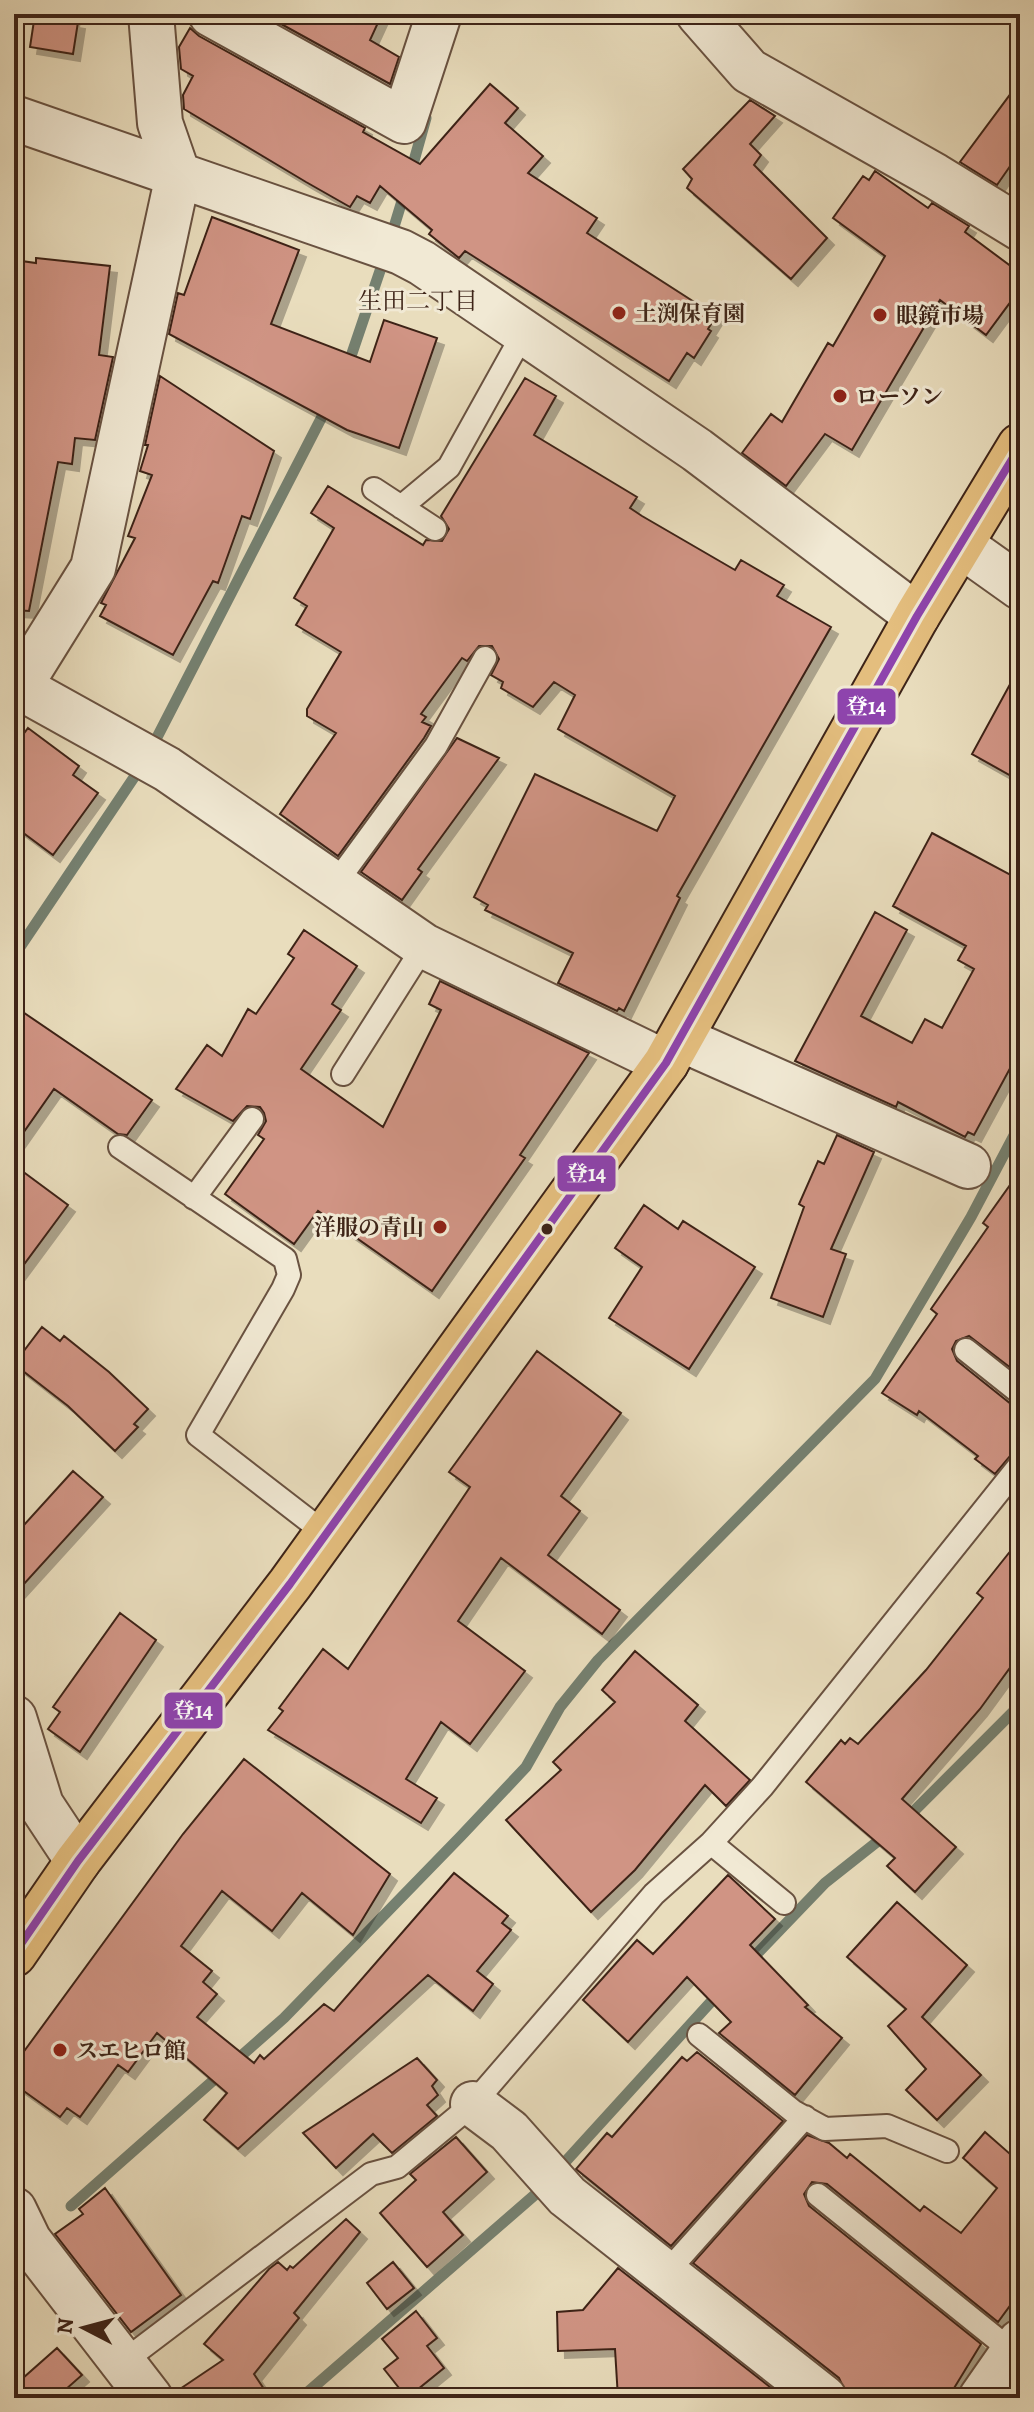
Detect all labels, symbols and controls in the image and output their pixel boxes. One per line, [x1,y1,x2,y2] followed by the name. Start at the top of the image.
[358,285,478,317] district label: 生田二丁目
[635,299,745,329] place label: 土渕保育園
[896,301,984,331] place label: 眼鏡市場
[610,304,628,322] marker: 土渕保育園
[871,306,889,324] marker: 眼鏡市場
[856,382,943,412] place label: ローソン
[831,387,849,405] marker: ローソン
[836,687,897,726] line badge: 登14
[846,692,886,722] text: 登14
[556,1154,617,1193] line badge: 登14
[566,1159,606,1189] text: 登14
[314,1213,424,1243] place label: 洋服の青山
[431,1218,449,1236] marker: 洋服の青山
[539,1221,555,1237] unlabelled marker
[163,1691,224,1730] line badge: 登14
[173,1696,213,1726] text: 登14
[76,2036,186,2066] place label: スエヒロ館
[51,2041,69,2059] marker: スエヒロ館
[44,2288,124,2368] north arrow
[49,2316,81,2336] text: N

